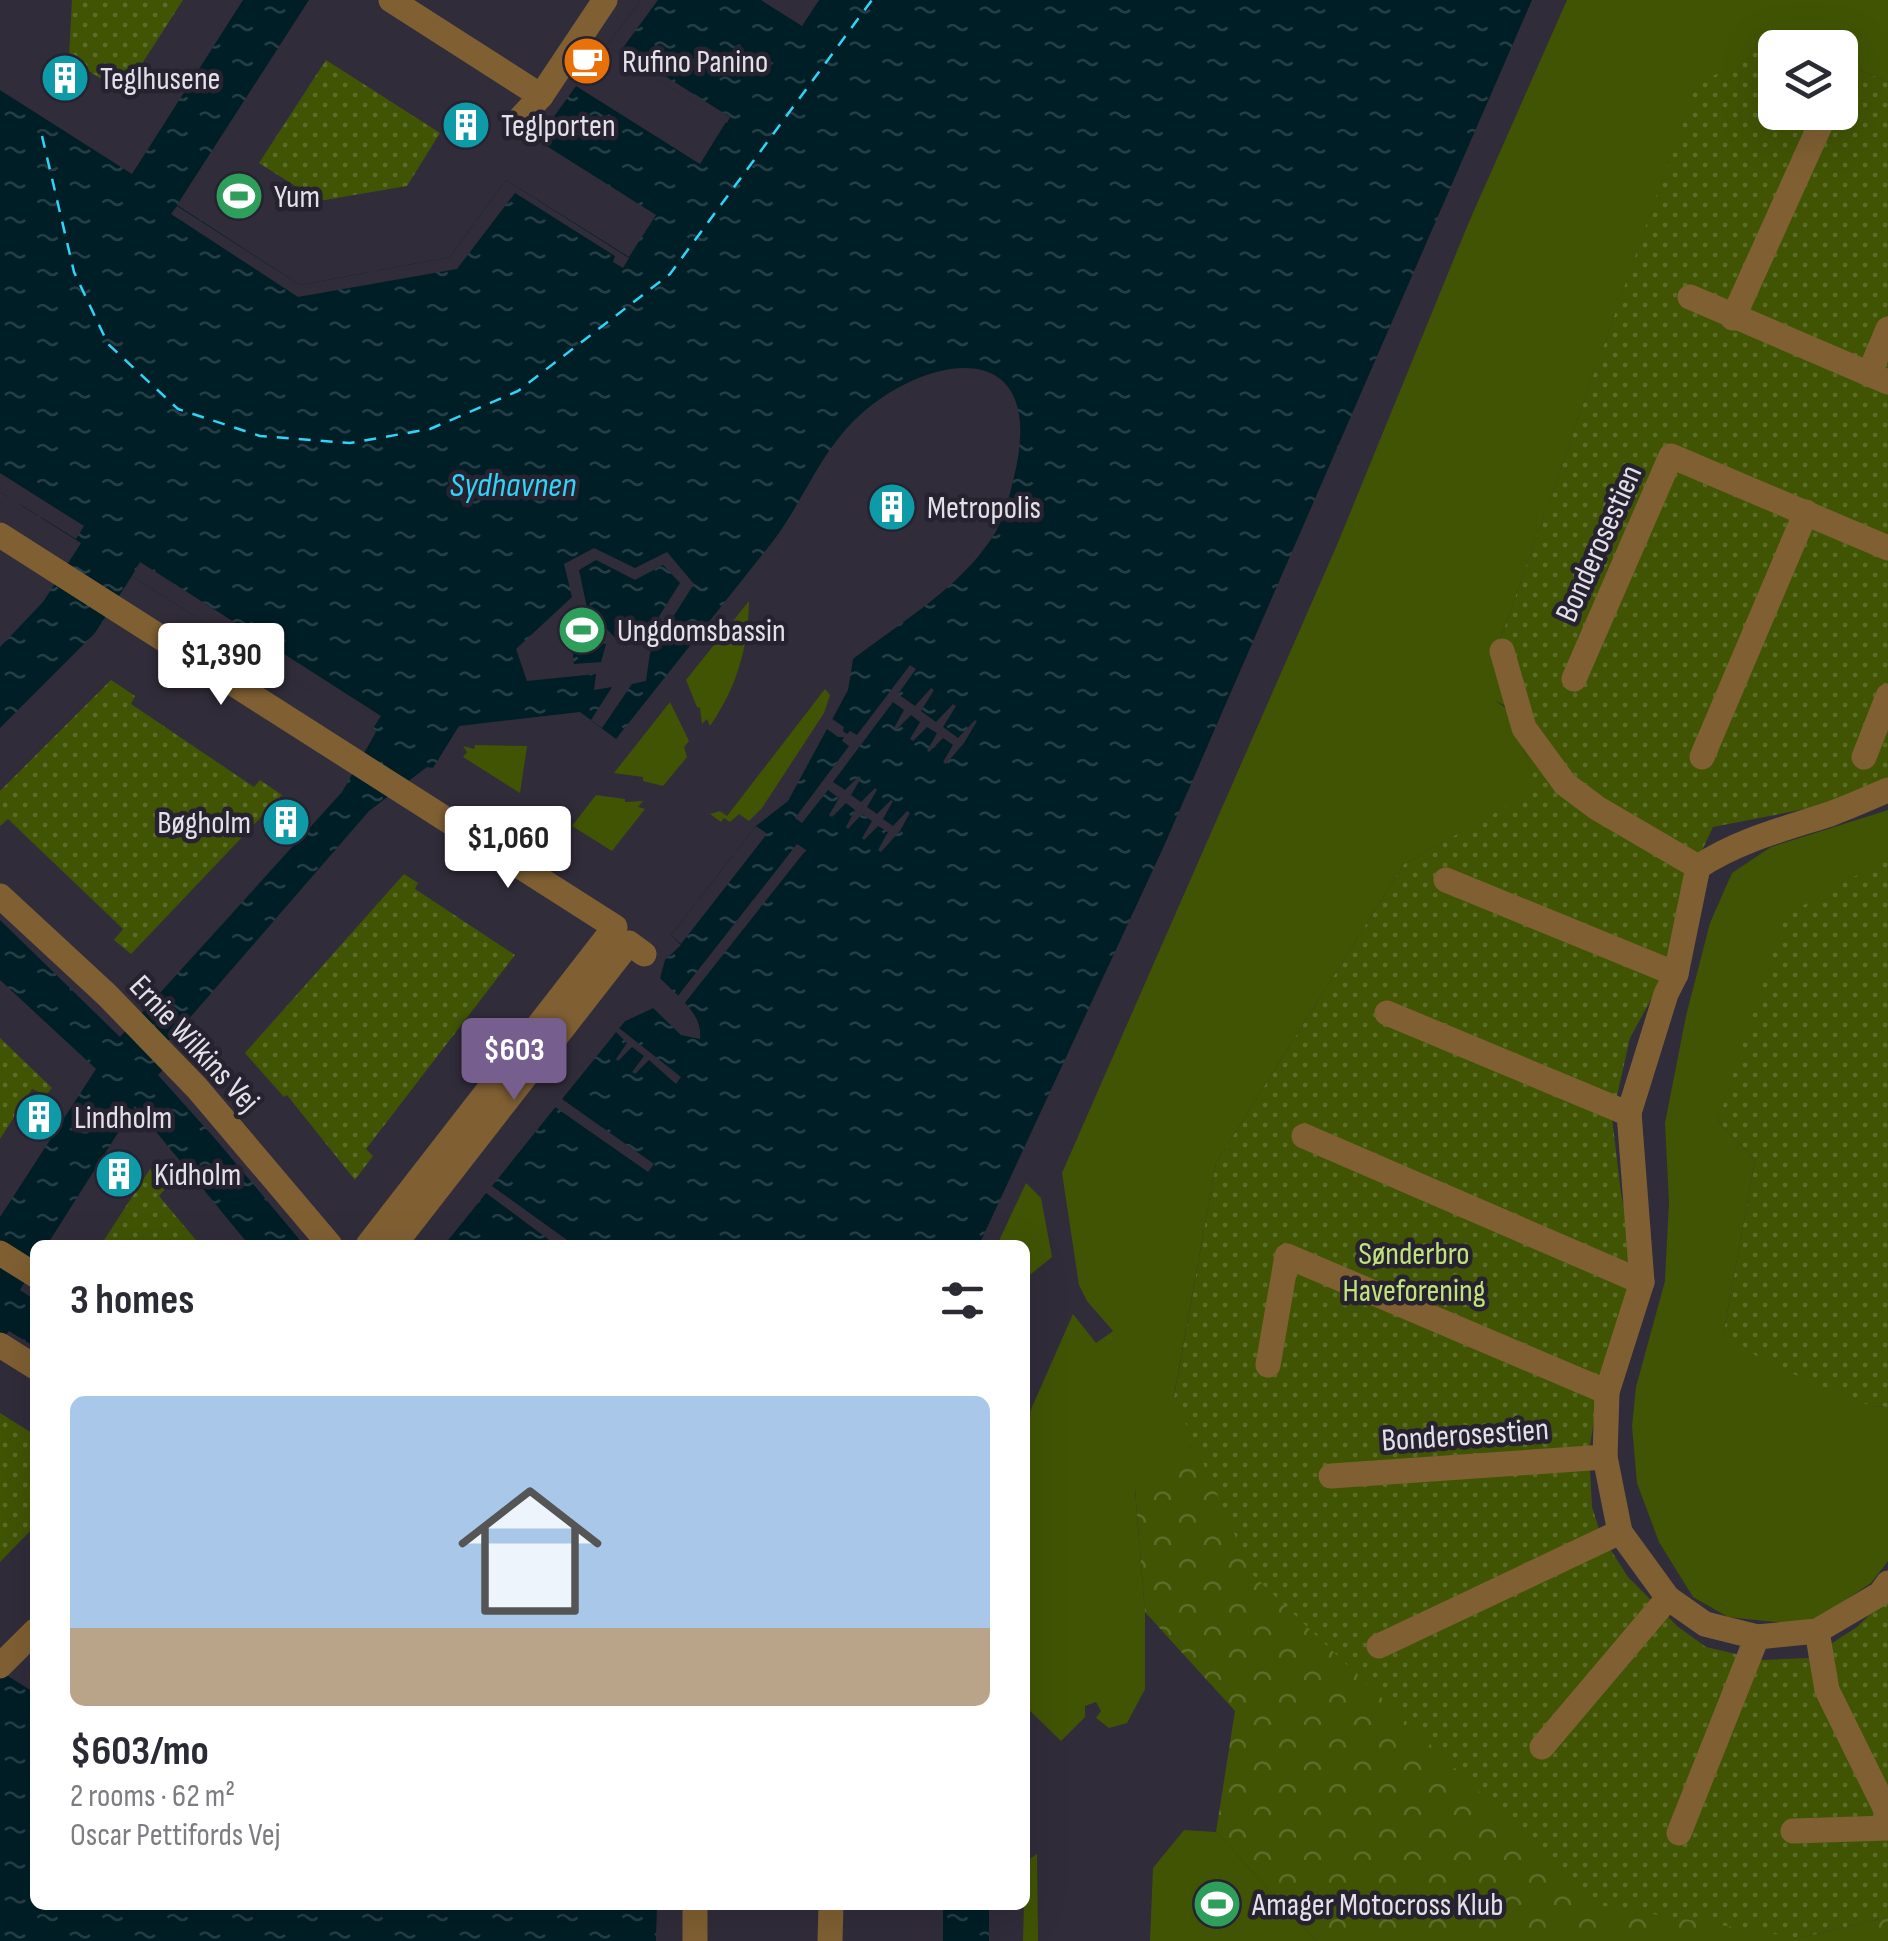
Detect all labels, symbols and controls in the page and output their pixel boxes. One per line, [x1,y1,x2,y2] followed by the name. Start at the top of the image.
[1758,30,1858,130] map controls
[1758,30,1858,130] button: layers
[561,35,613,87] cafe icon: Rufino Panino
[622,43,768,82] place label: Rufino Panino
[39,52,91,104] building icon: Teglhusene
[100,60,220,99] place label: Teglhusene
[440,99,492,151] building icon: Teglporten
[501,107,616,146] place label: Teglporten
[213,170,265,222] sports icon: Yum
[274,178,320,217] place label: Yum
[1547,459,1651,628] street label: Bonderosestien
[450,464,576,507] water label: Sydhavnen
[866,481,918,533] building icon: Metropolis
[927,489,1041,528] place label: Metropolis
[556,604,608,656] sports icon: Ungdomsbassin
[617,612,786,651] place label: Ungdomsbassin
[140,623,302,708] pin: $1,390
[180,636,262,675] text: $1,390
[260,796,312,848] building icon: Bøgholm
[157,804,251,843] place label: Bøgholm
[427,806,589,891] pin: $1,060
[467,819,549,858] text: $1,060
[121,967,267,1121] street label: Ernie Wilkins Vej
[455,1018,573,1103] pin: $603
[484,1031,545,1070] text: $603
[13,1091,65,1143] building icon: Lindholm
[74,1099,172,1138] place label: Lindholm
[93,1148,145,1200] building icon: Kidholm
[154,1156,241,1195] place label: Kidholm
[1343,1235,1485,1311] park label: Sønderbro Haveforening
[935,1273,990,1328] icon: filters
[70,1275,194,1326] text: 3 homes
[1380,1410,1550,1461] street label: Bonderosestien
[440,1461,620,1641] icon: home
[70,1726,209,1777] text: $603/mo
[70,1777,235,1816] text: 2 rooms · 62 m²
[70,1816,280,1855] text: Oscar Pettifords Vej
[1191,1878,1243,1930] sports icon: Amager Motocross Klub
[1251,1886,1503,1925] place label: Amager Motocross Klub

